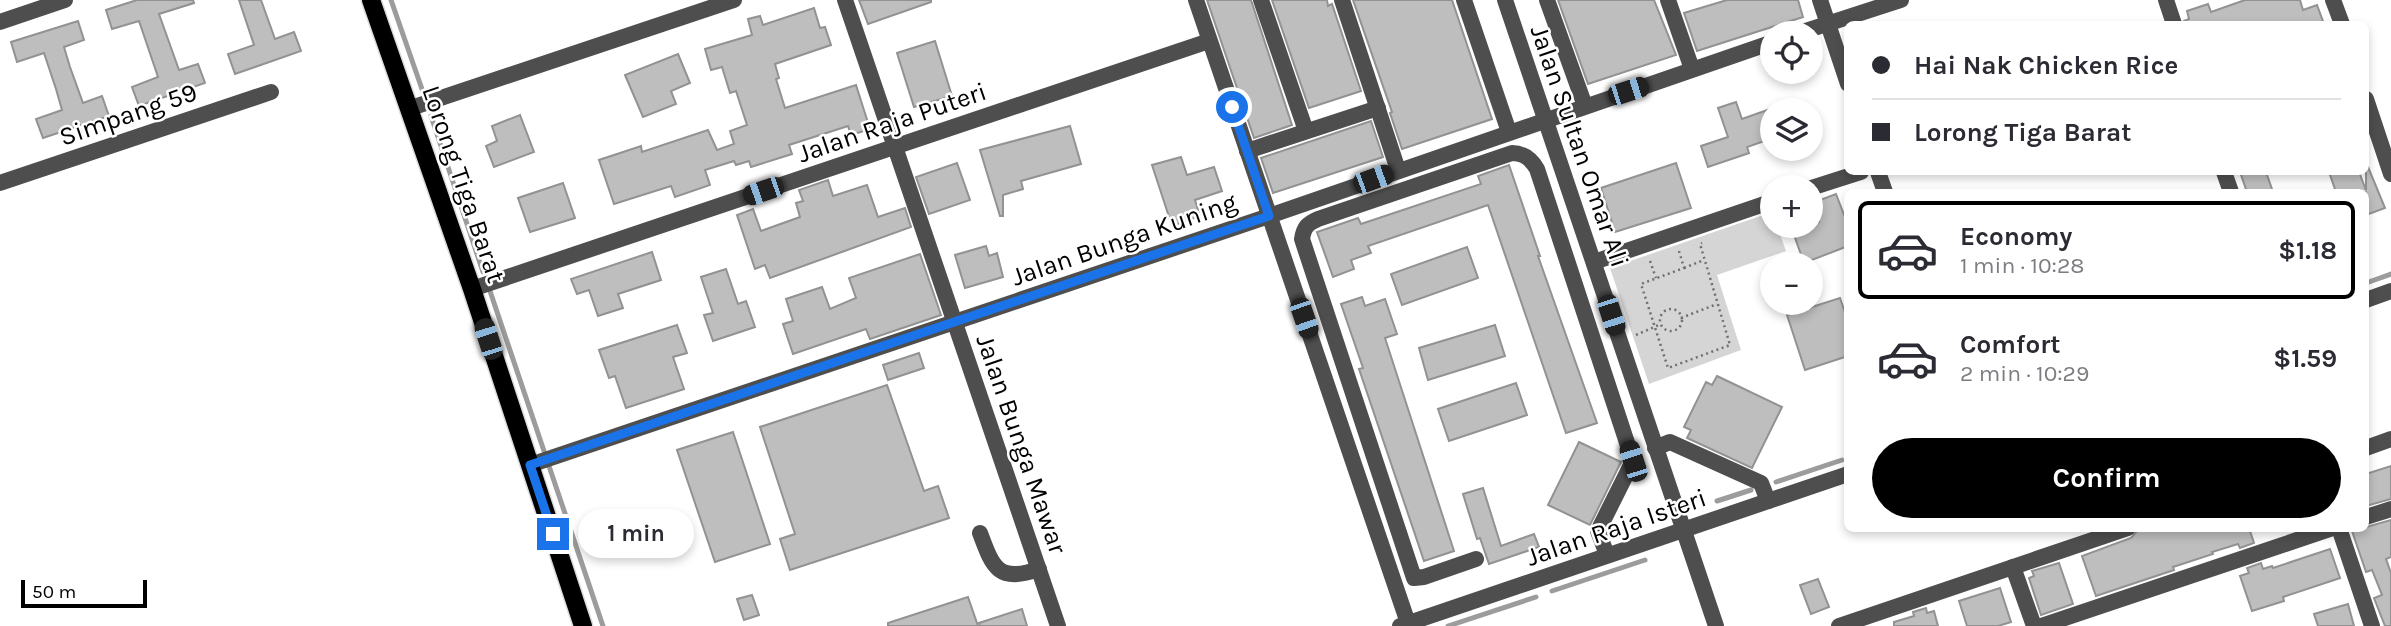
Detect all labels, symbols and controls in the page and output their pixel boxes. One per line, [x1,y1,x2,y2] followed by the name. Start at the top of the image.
[1524,21,1636,271] street label: Jalan Sultan Omar Ali
[1760,21,1823,315] map controls
[1760,21,1823,84] button: locate
[1914,50,2178,81] text: Hai Nak Chicken Rice
[1605,75,1652,107] car
[55,76,201,153] street label: Simpang 59
[794,76,991,169] street label: Jalan Raja Puteri
[415,82,512,287] street label: Lorong Tiga Barat
[1216,91,1248,123] route start
[1760,98,1823,161] button: layers
[1914,117,2131,148] text: Lorong Tiga Barat
[1350,162,1397,196] car
[740,174,787,208] car
[1760,175,1823,238] button: +
[1007,186,1241,293] street label: Jalan Bunga Kuning
[1876,219,1939,282] icon: car
[1960,221,2072,252] text: Economy
[2278,235,2337,266] text: $1.18
[1760,252,1823,315] button: −
[1960,252,2084,279] text: 1 min · 10:28
[1595,292,1628,338] car
[1288,295,1321,341] car
[472,316,505,362] car
[1876,327,1939,390] icon: car
[1960,329,2061,360] text: Comfort
[969,330,1074,558] street label: Jalan Bunga Mawar
[2273,343,2337,374] text: $1.59
[1960,360,2089,387] text: 2 min · 10:29
[1617,438,1650,484] car
[1872,438,2341,518] button: Confirm
[1522,482,1710,573] street label: Jalan Raja Isteri
[578,510,693,558] callout: 1 min
[537,518,569,550] route end
[607,520,665,547] text: 1 min
[21,577,147,609] scale bar
[32,581,76,603] text: 50 m

